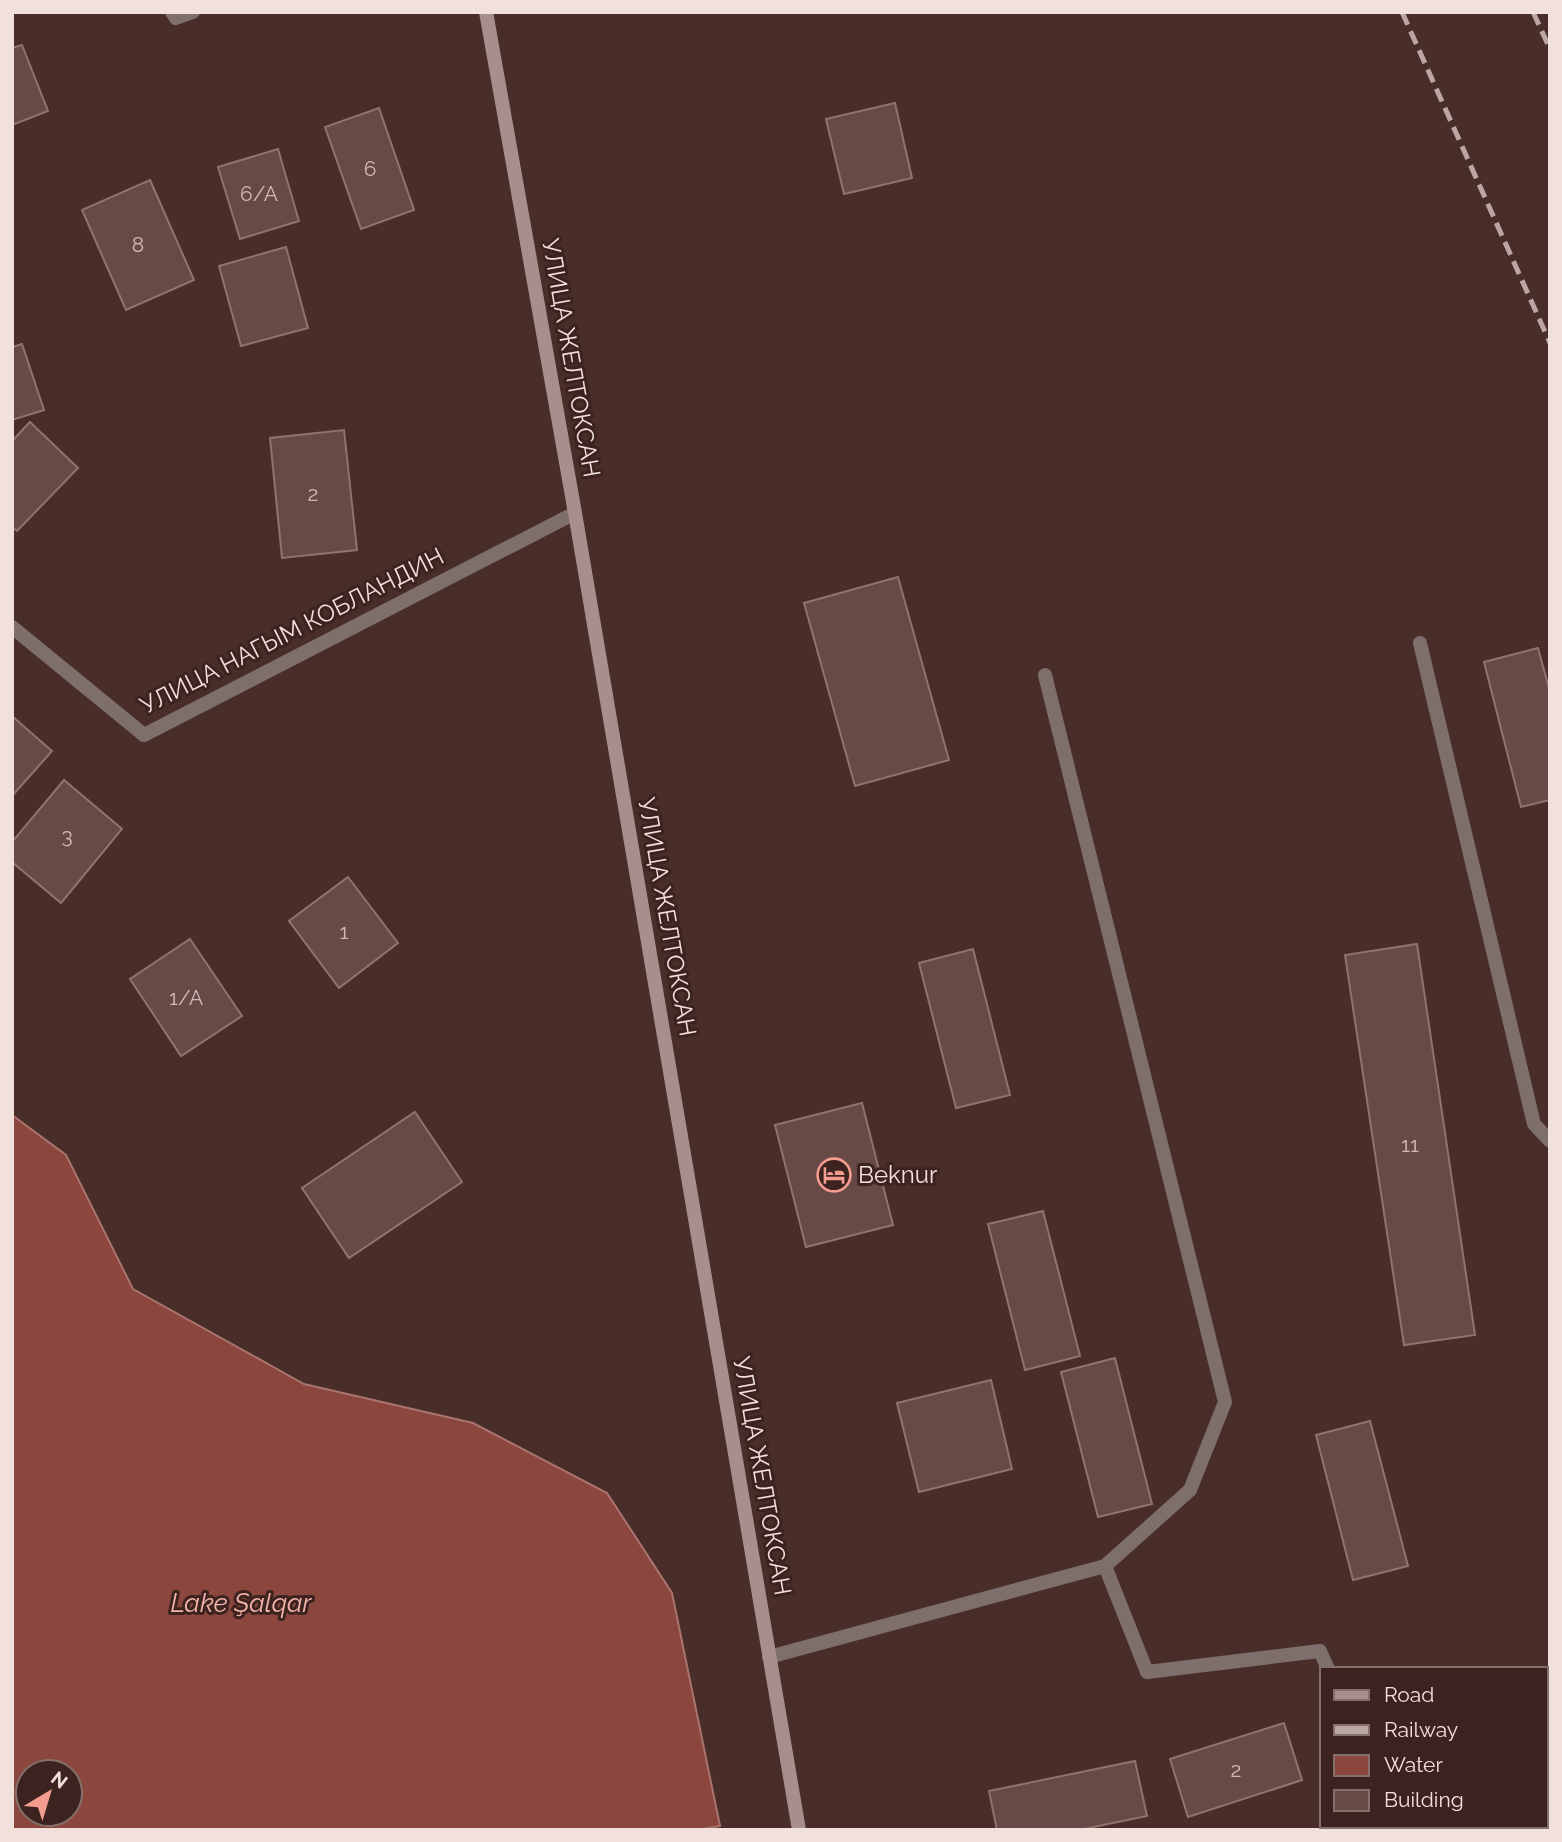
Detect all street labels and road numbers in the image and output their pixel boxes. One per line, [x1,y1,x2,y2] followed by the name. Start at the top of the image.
[536,236,607,480] street label: УЛИЦА ЖЕЛТОКСАН
[135,541,448,720] street label: УЛИЦА НАГЫМ КОБЛАНДИН
[632,795,703,1039] street label: УЛИЦА ЖЕЛТОКСАН
[727,1354,798,1598] street label: УЛИЦА ЖЕЛТОКСАН

